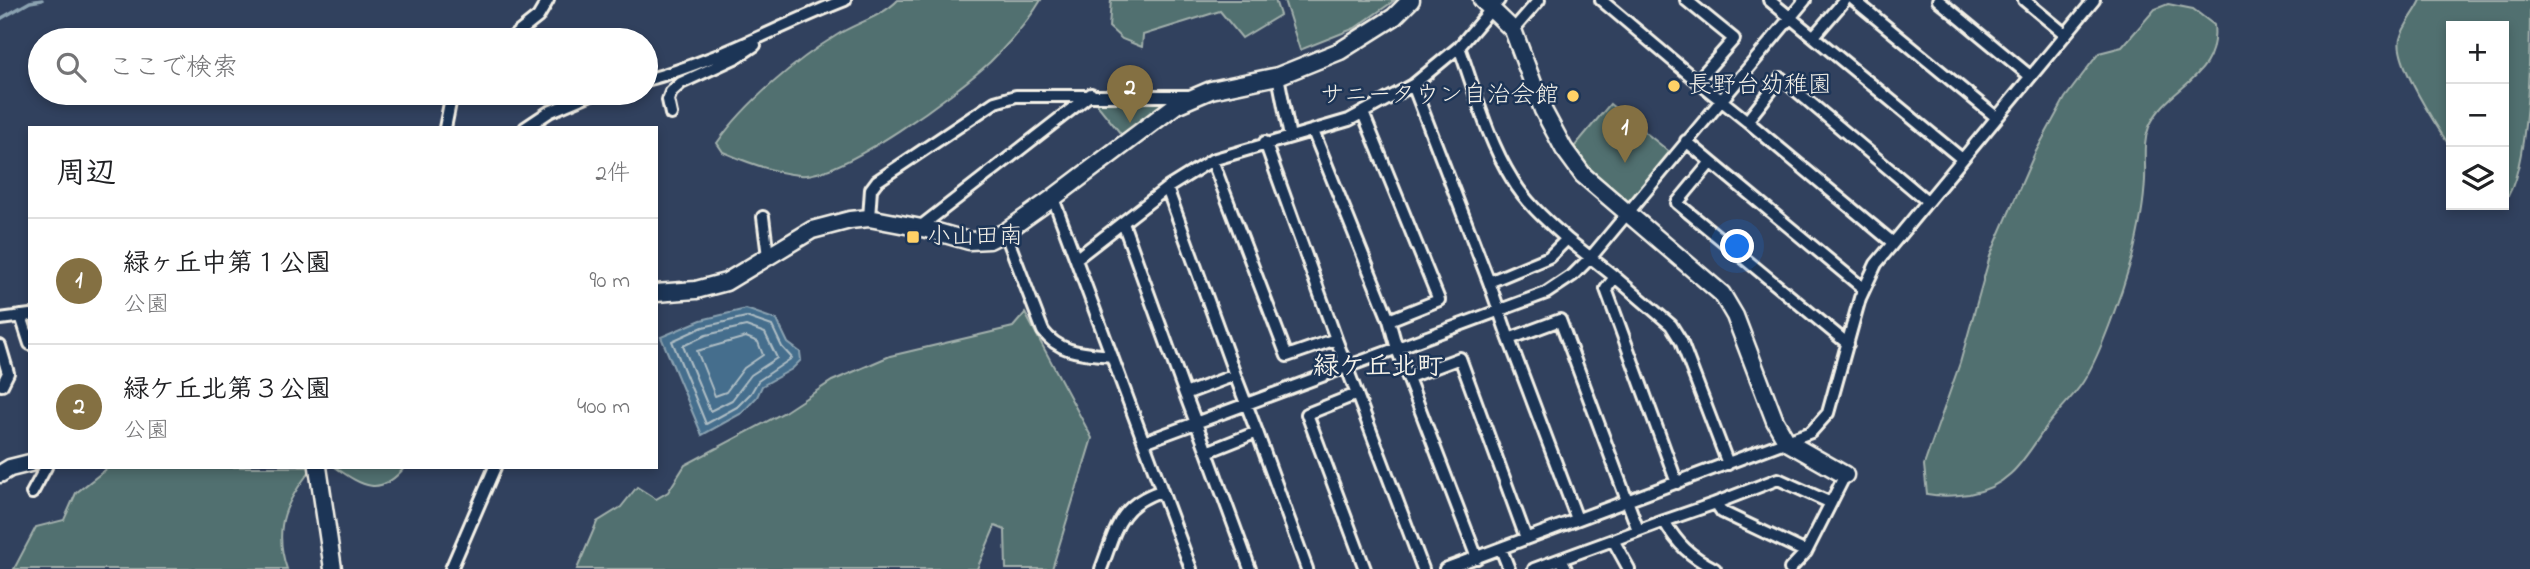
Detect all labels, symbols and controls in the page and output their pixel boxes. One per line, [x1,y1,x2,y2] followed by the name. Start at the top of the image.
[2446,21,2509,210] map controls
[2446,21,2509,84] button: +
[28,28,658,105] search box
[52,48,90,86] icon: search
[108,50,238,88] text: ここで検索
[1107,65,1153,123] pin: 2
[1688,69,1832,104] place label: 長野台幼稚園
[1666,78,1682,94] marker: 長野台幼稚園
[1320,79,1559,114] place label: サニータウン自治会館
[2446,84,2509,147] button: −
[1565,88,1581,104] marker: サニータウン自治会館
[1602,105,1648,163] pin: 1
[2446,147,2509,210] button: layers
[56,153,116,197] text: 周辺
[596,158,630,191] text: 2件
[927,220,1023,255] place label: 小山田南
[905,229,921,245] marker: 小山田南
[1720,229,1754,263] your location
[123,246,331,284] text: 緑ヶ丘中第１公園
[75,265,83,298] text: 1
[590,265,630,298] text: 90 m
[123,289,169,322] text: 公園
[1313,349,1443,387] district label: 緑ケ丘北町
[123,372,331,410] text: 緑ケ丘北第３公園
[73,391,85,424] text: 2
[577,391,630,424] text: 400 m
[123,415,169,448] text: 公園

